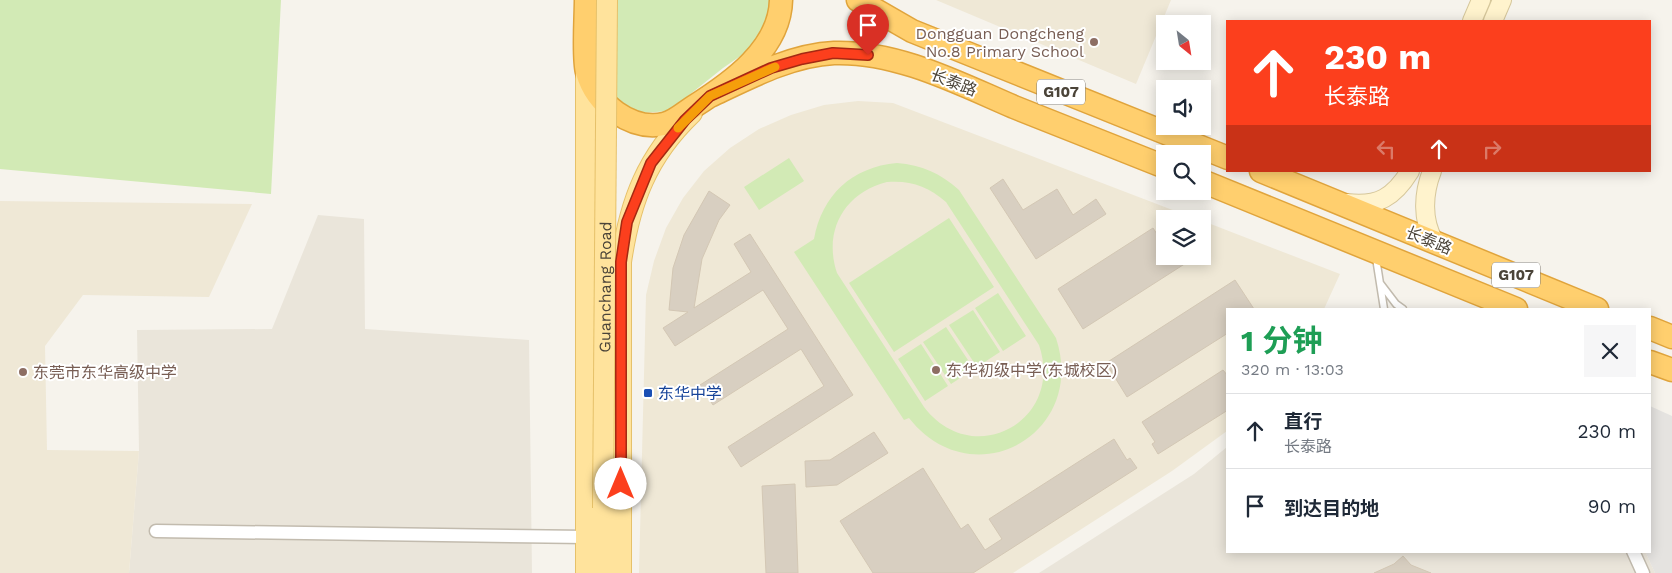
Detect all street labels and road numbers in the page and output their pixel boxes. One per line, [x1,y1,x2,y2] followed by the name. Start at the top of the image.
[928,65,980,100] street label: 长泰路
[1037,80,1085,104] road number: G107
[595,221,615,353] street label: Guanchang Road
[1403,223,1455,258] street label: 长泰路
[1492,262,1540,288] road number: G107

